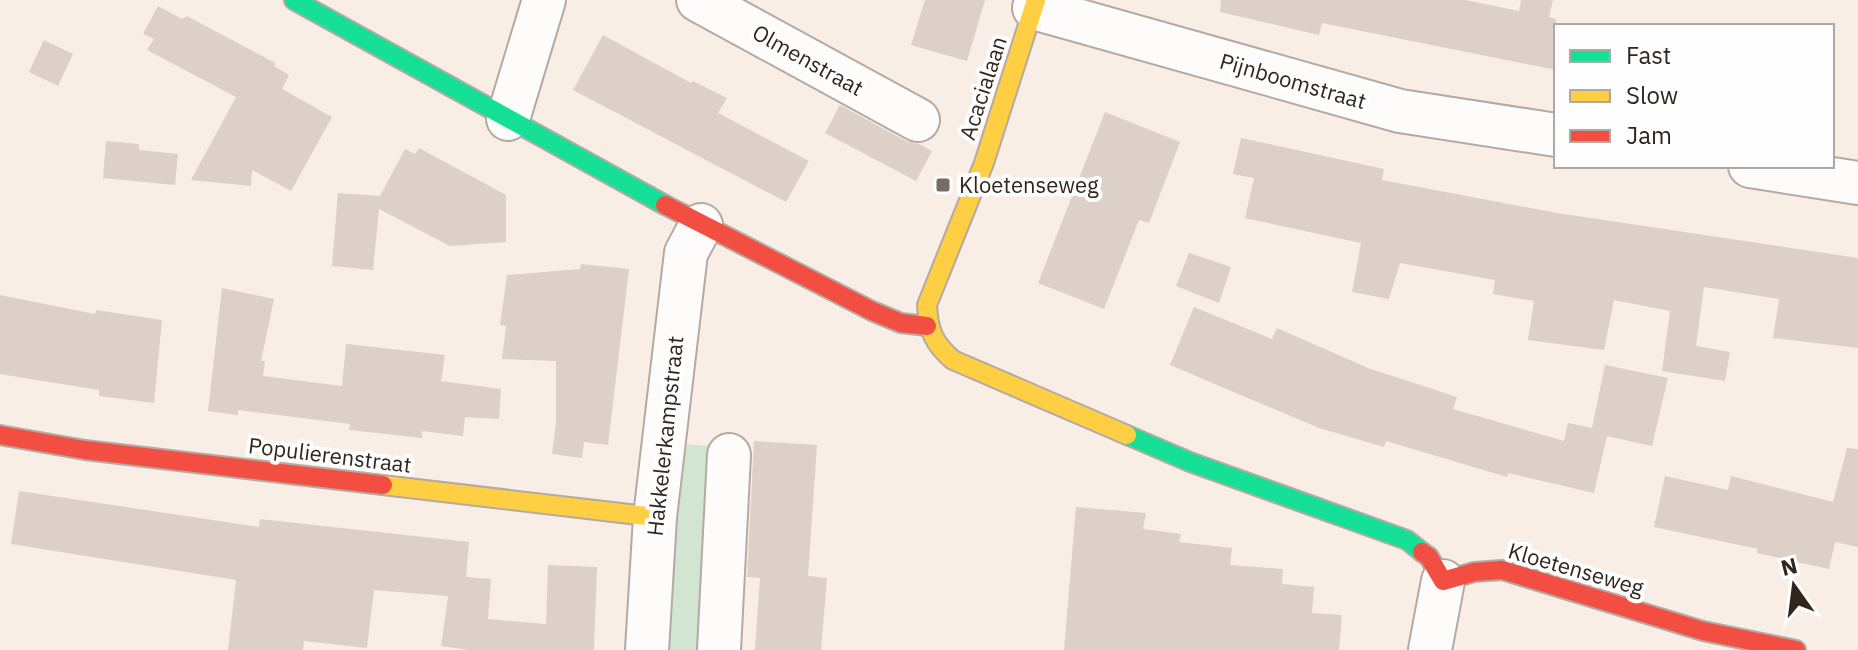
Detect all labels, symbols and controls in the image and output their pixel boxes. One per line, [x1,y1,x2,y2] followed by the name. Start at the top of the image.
[747,17,869,102] street label: Olmenstraat
[1554,24,1834,168] legend
[952,32,1013,143] street label: Acacialaan
[1626,39,1671,71] text: Fast
[1217,46,1370,115] street label: Pijnboomstraat
[1626,79,1678,111] text: Slow
[1626,119,1672,151] text: Jam
[959,170,1099,199] place label: Kloetenseweg
[934,176,952,194] marker: Kloetenseweg
[640,334,689,537] street label: Hakkelerkampstraat
[247,430,413,479] street label: Populierenstraat
[1505,535,1648,602] street label: Kloetenseweg
[1754,546,1834,626] north arrow
[1778,550,1800,582] text: N

